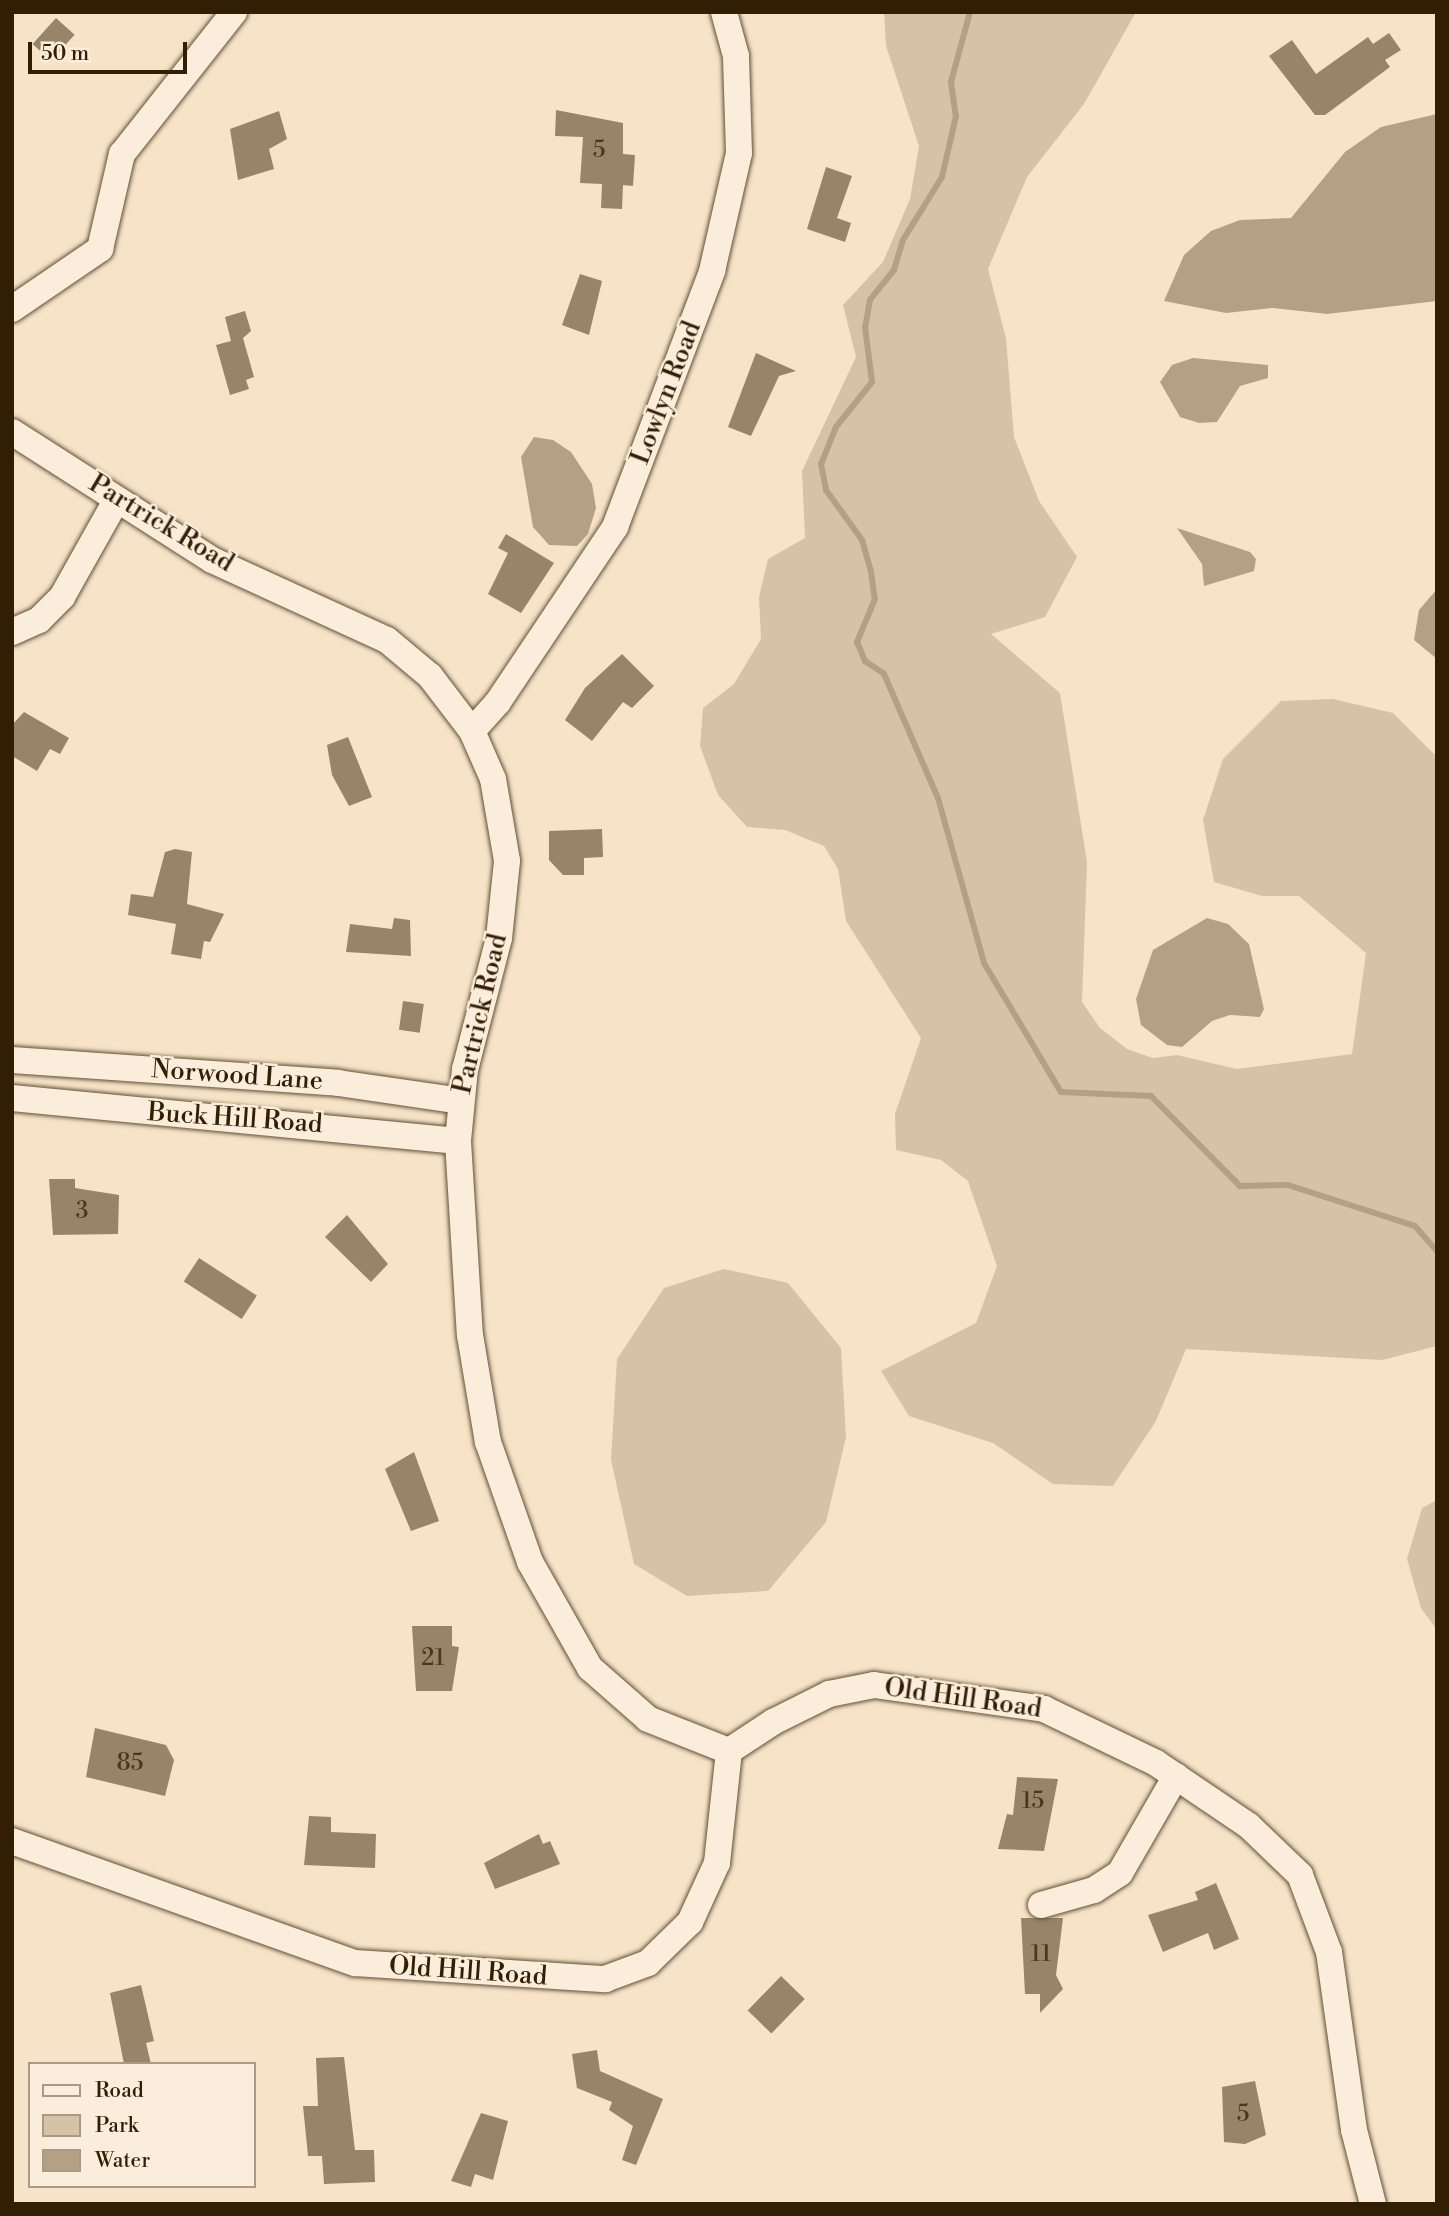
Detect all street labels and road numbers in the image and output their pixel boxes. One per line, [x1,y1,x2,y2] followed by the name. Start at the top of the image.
[625,317,709,469] street label: Lowlyn Road
[83,469,239,579] street label: Partrick Road
[447,931,515,1097] street label: Partrick Road
[150,1054,324,1098] street label: Norwood Lane
[146,1097,324,1141] street label: Buck Hill Road
[882,1673,1044,1725] street label: Old Hill Road
[388,1951,548,1993] street label: Old Hill Road

